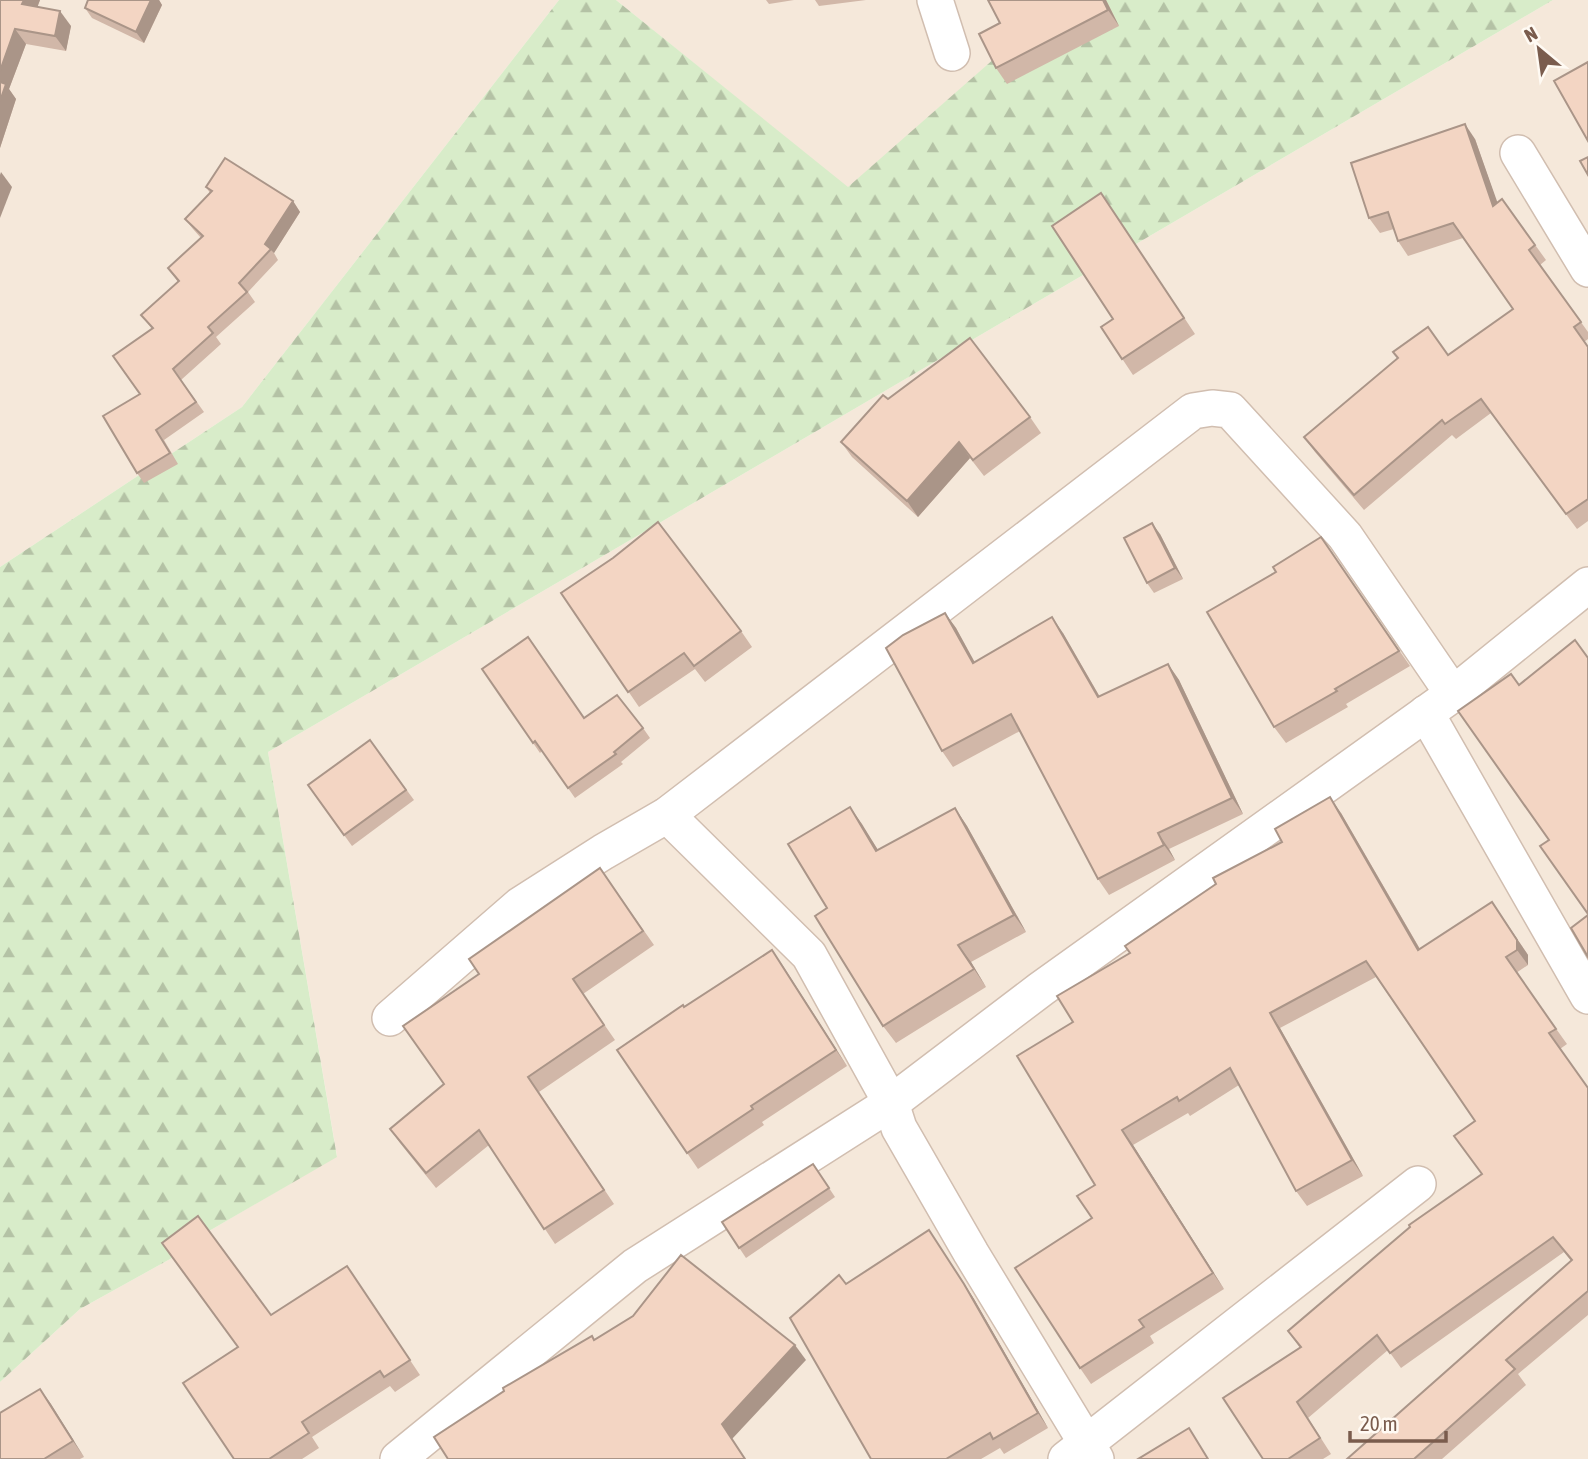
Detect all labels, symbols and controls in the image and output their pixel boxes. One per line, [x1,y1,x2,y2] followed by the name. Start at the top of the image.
[1504,14,1574,84] north arrow
[1521,22,1541,46] text: N
[1350,1400,1446,1444] scale bar
[1360,1411,1398,1435] text: 20 m

